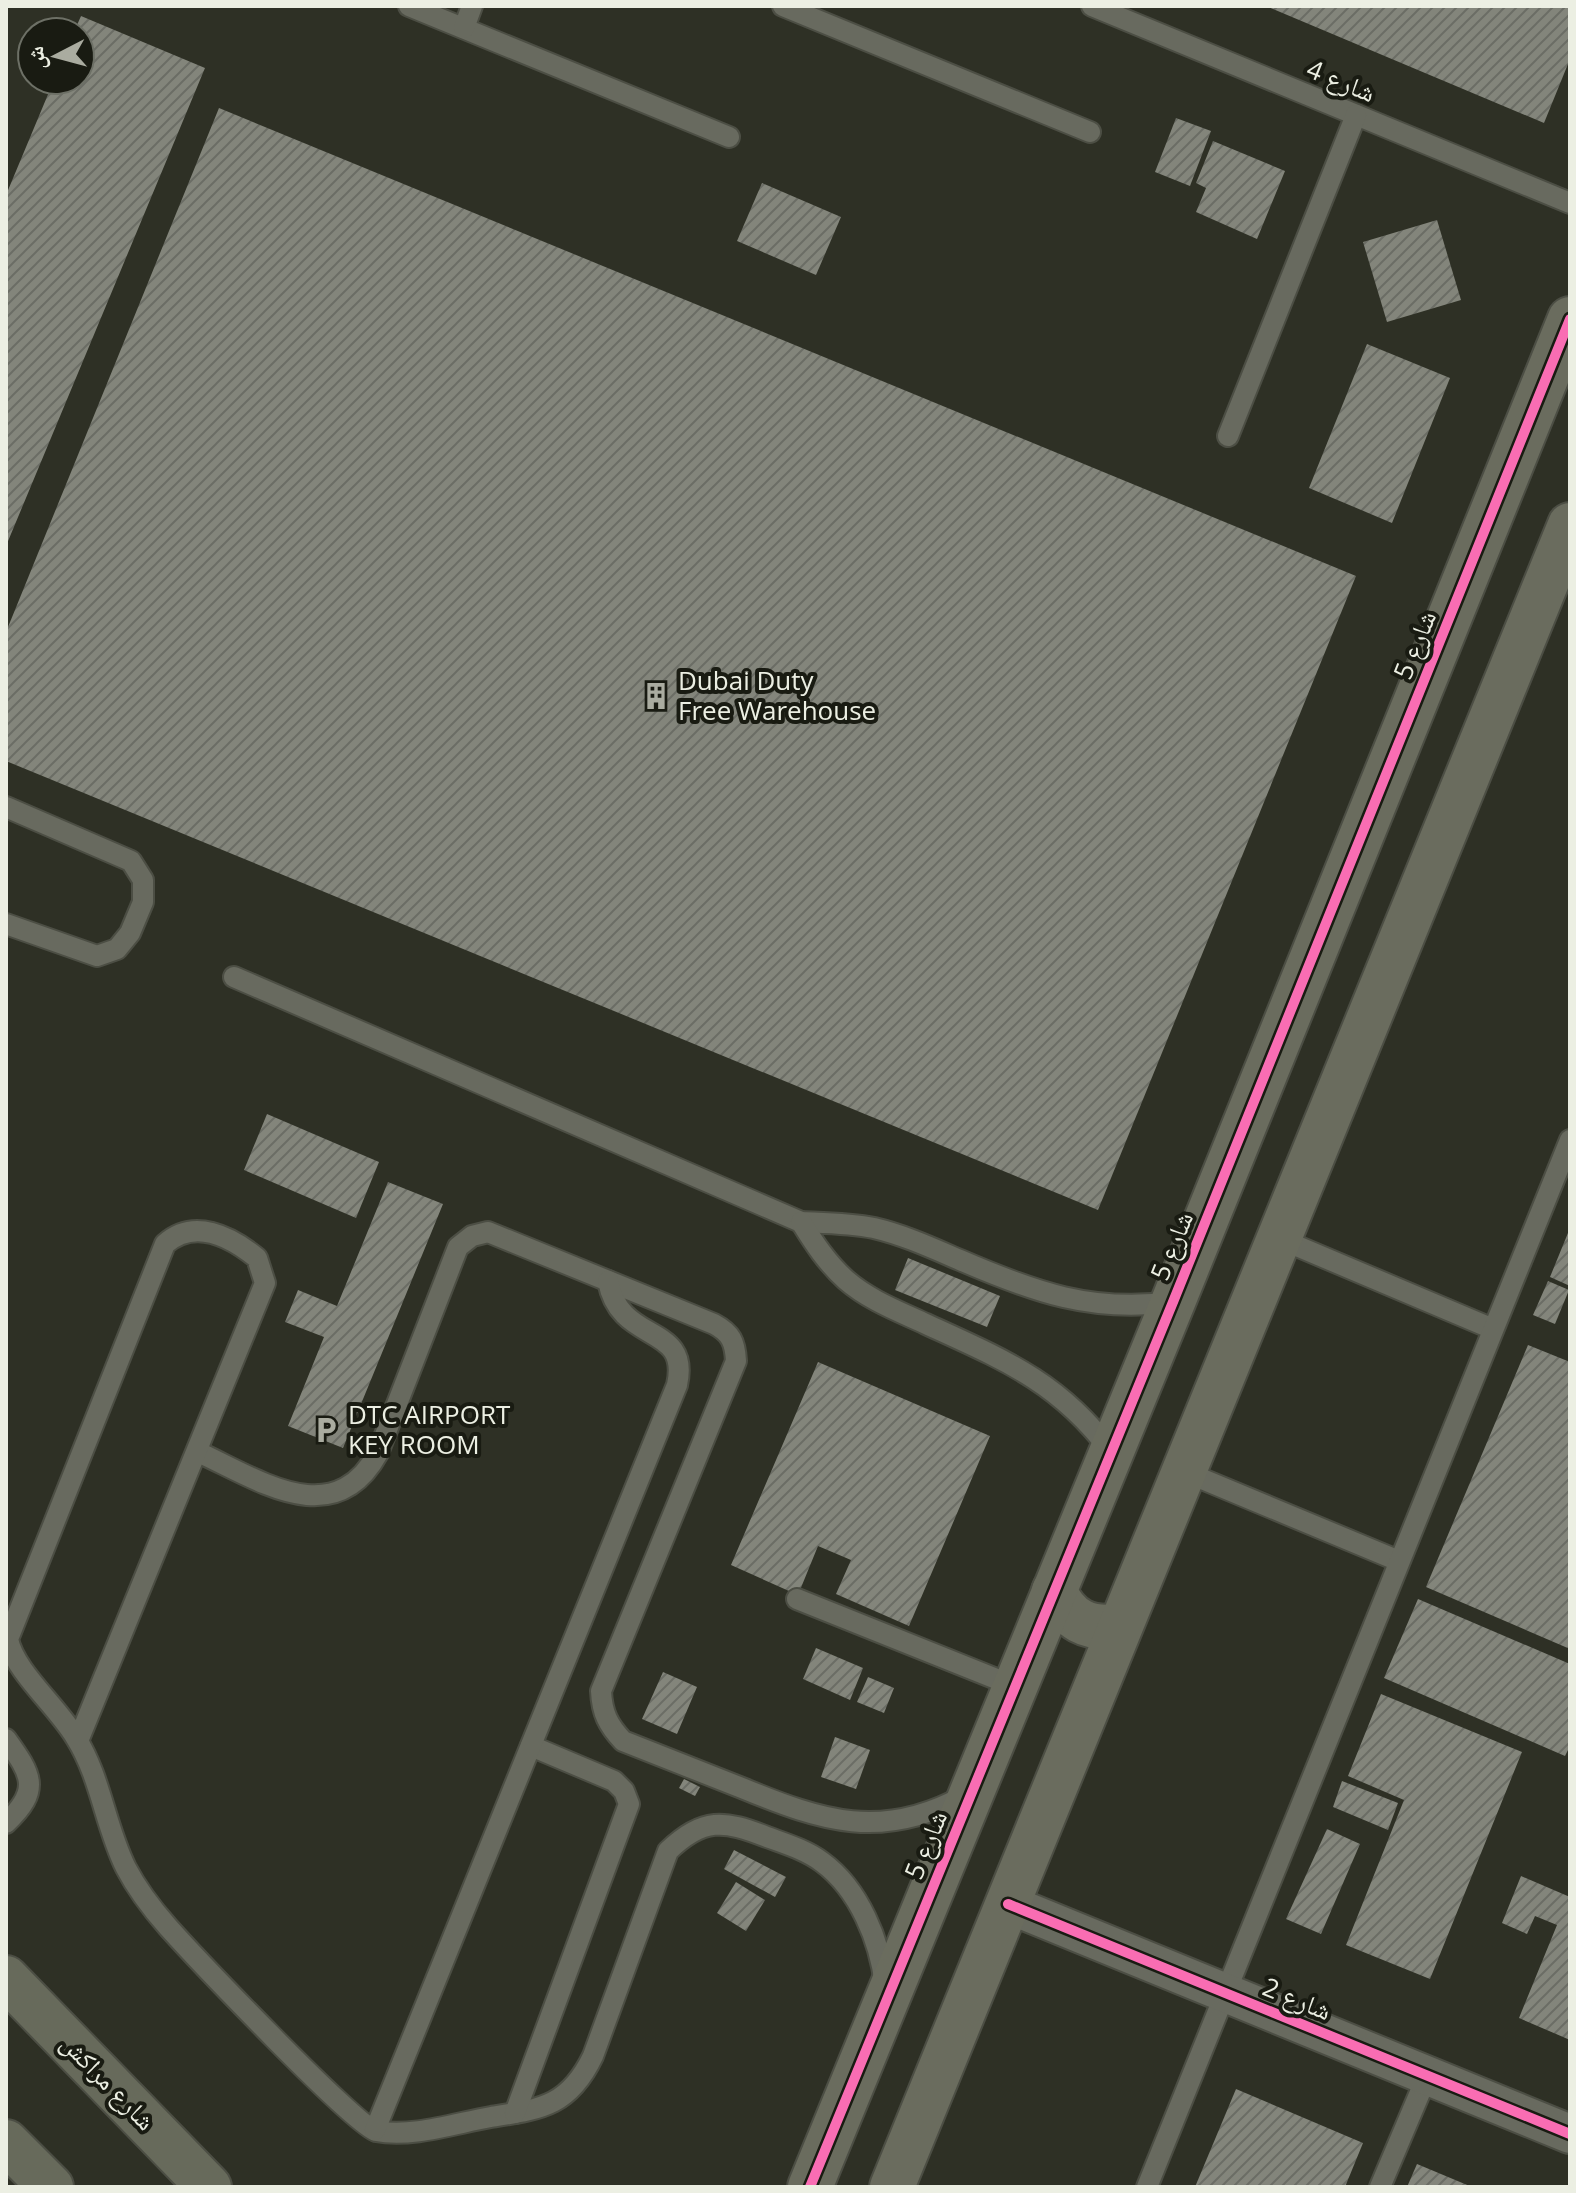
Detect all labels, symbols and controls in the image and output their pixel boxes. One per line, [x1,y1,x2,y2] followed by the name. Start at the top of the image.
[16,16,96,96] north arrow
[19,45,51,71] text: ش
[1302,50,1381,110] street label: شارع 4
[1384,605,1444,684] street label: شارع 5
[678,662,876,728] place label: Dubai Duty Free Warehouse
[641,681,671,711] building icon: Dubai Duty Free Warehouse
[1141,1206,1201,1285] street label: شارع 5
[348,1396,511,1462] place label: DTC AIRPORT KEY ROOM
[311,1415,341,1445] parking icon: DTC AIRPORT KEY ROOM
[895,1805,955,1884] street label: شارع 5
[1258,1968,1337,2028] street label: شارع 2
[53,2025,164,2138] street label: شارع مراكش

